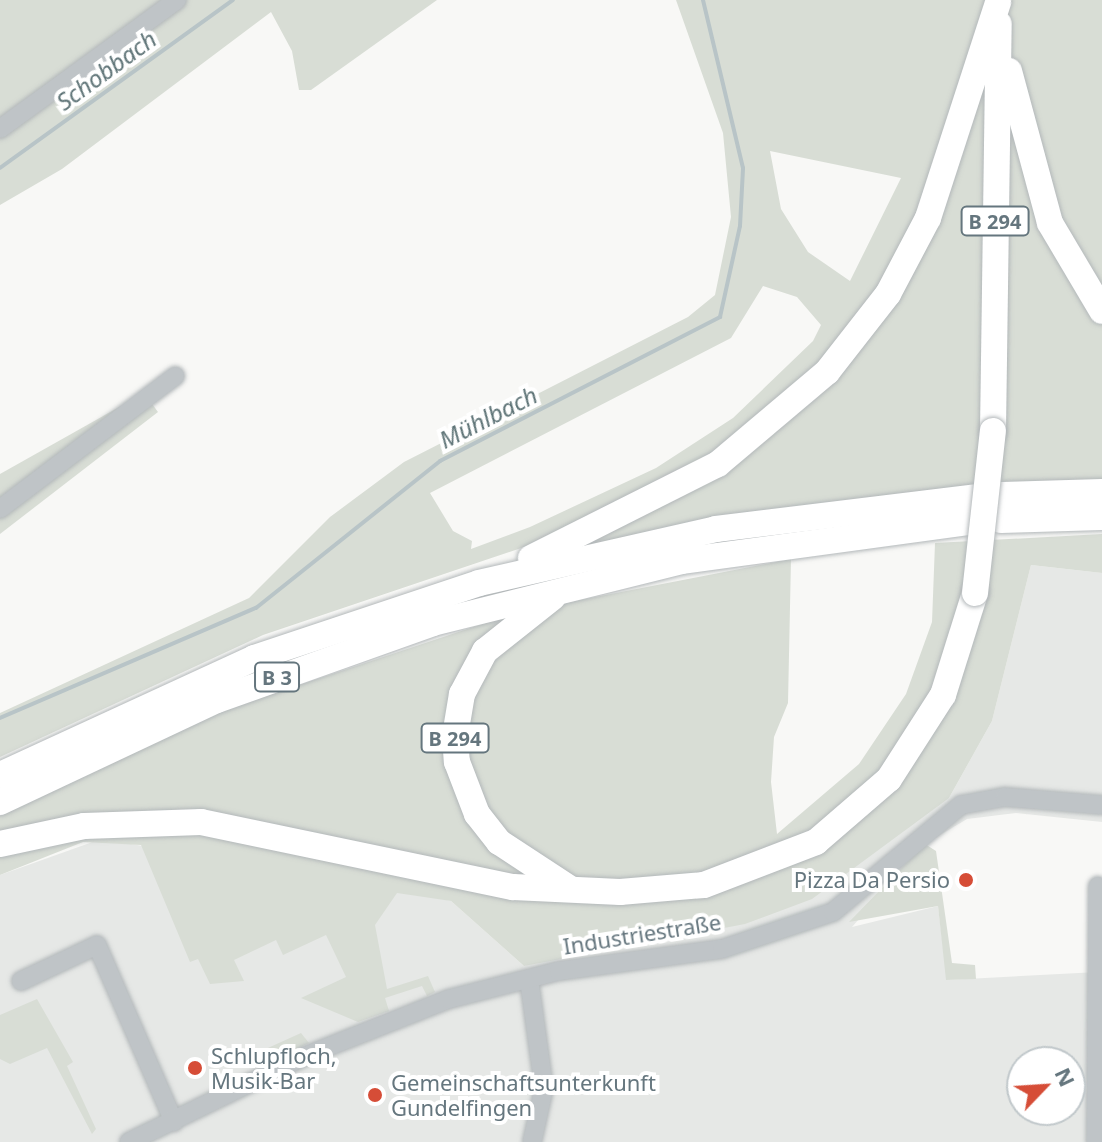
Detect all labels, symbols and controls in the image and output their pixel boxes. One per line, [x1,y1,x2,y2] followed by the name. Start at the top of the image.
[50,24,162,116] water label: Schobbach
[959,205,1031,237] road number: B 294
[434,380,542,454] water label: Mühlbach
[253,661,301,693] road number: B 3
[419,722,491,754] road number: B 294
[794,867,950,893] place label: Pizza Da Persio
[957,871,975,889] marker: Pizza Da Persio
[561,908,723,960] street label: Industriestraße
[211,1042,337,1094] place label: Schlupfloch, Musik-Bar
[1006,1046,1086,1126] north arrow
[186,1059,204,1077] marker: Schlupfloch, Musik-Bar
[1049,1062,1083,1091] text: N
[391,1069,656,1120] place label: Gemeinschaftsunterkunft Gundelfingen
[366,1086,384,1104] marker: Gemeinschaftsunterkunft Gundelfingen

